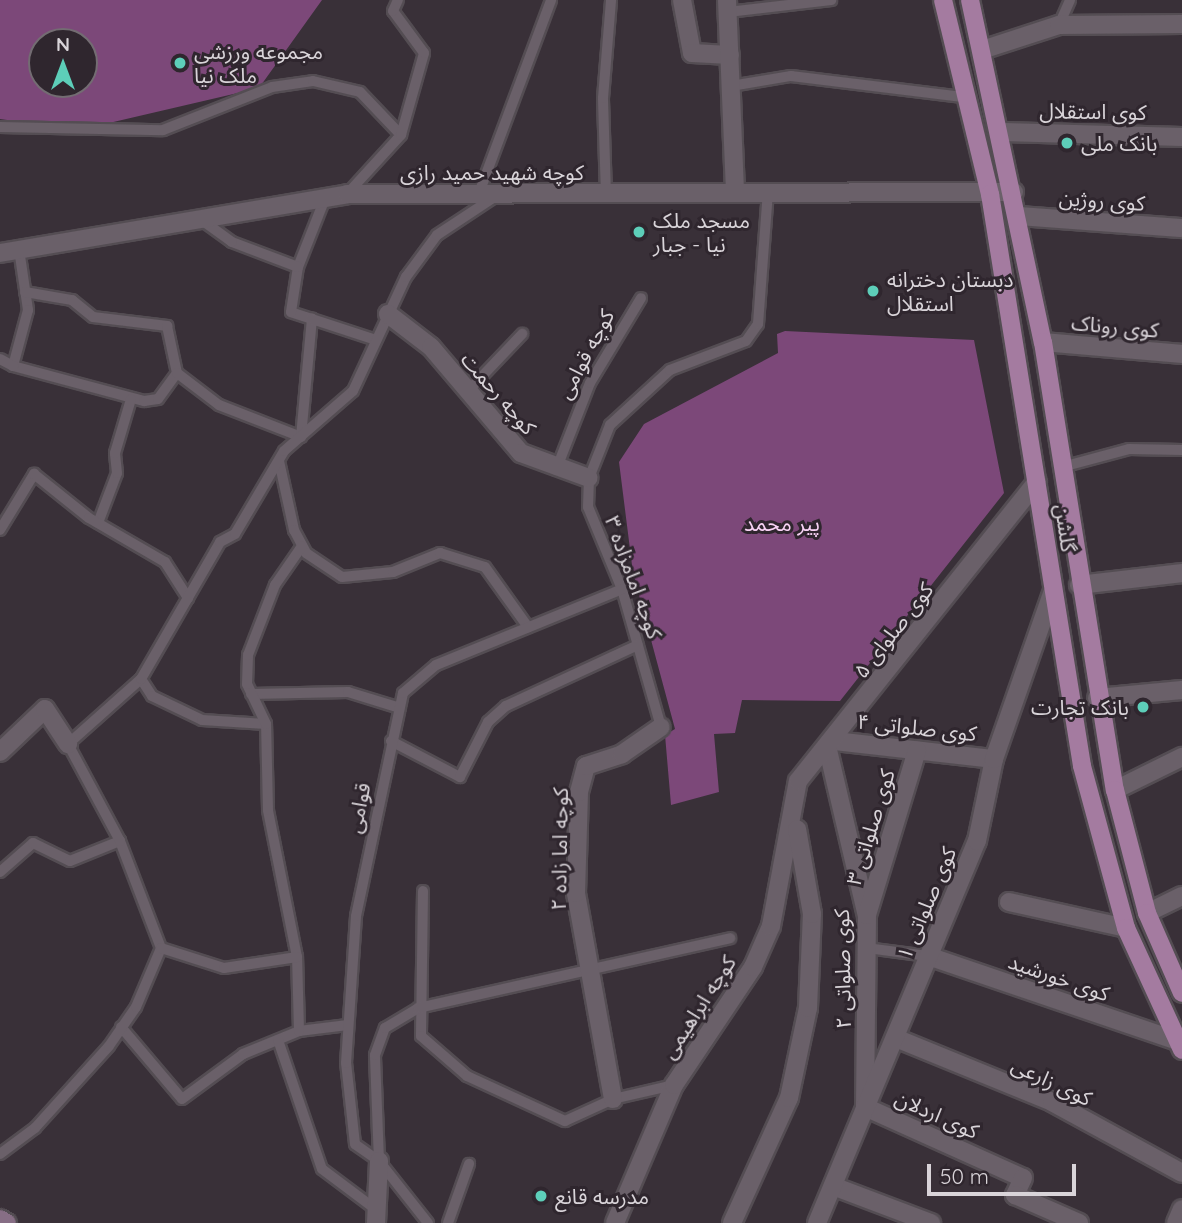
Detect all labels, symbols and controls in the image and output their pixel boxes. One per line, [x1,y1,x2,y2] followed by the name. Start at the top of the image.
[28,28,98,98] north arrow
[56,32,70,56] text: N
[194,38,323,88] place label: مجموعه ورزشی ملک نیا
[172,55,188,71] marker: مجموعه ورزشی ملک نیا
[1039,97,1147,125] street label: کوی استقلال
[1081,130,1157,156] place label: بانک ملی
[1059,135,1075,151] marker: بانک ملی
[400,159,584,185] street label: کوچه شهید حمید رازی
[1058,184,1146,216] street label: کوی روژین
[653,207,750,257] place label: مسجد ملک نیا - جبار
[631,224,647,240] marker: مسجد ملک نیا - جبار
[887,266,1013,316] place label: دبستان دخترانه استقلال
[865,283,881,299] marker: دبستان دخترانه استقلال
[551,305,619,403] street label: کوچه قوامی
[1070,310,1160,342] street label: کوی روناک
[456,347,542,439] street label: کوچه رحمت
[1050,502,1082,554] street label: گلشن
[744,510,820,536] park label: پیر محمد
[600,512,668,642] street label: کوچه امامزاده ۳
[848,577,938,683] street label: کوی صلوای ۵
[1031,694,1129,720] place label: بانک تجارت
[1135,699,1151,715] marker: بانک تجارت
[856,708,978,746] street label: کوی صلواتی ۴
[840,766,900,888] street label: کوی صلواتی ۳
[341,781,375,835] street label: قوامی
[545,787,573,911] street label: کوچه اما زاده ۲
[891,843,961,963] street label: کوی صلواتی ۱
[828,909,856,1029] street label: کوی صلواتی ۲
[1005,948,1113,1006] street label: کوی خورشید
[655,951,741,1063] street label: کوچه ابراهیمی
[1008,1051,1096,1111] street label: کوی زارعی
[891,1084,983,1144] street label: کوی اردلان
[930,1150,1079,1194] scale bar
[940,1163,989,1189] text: 50 m
[555,1183,649,1209] place label: مدرسه قانع
[533,1188,549,1204] marker: مدرسه قانع

